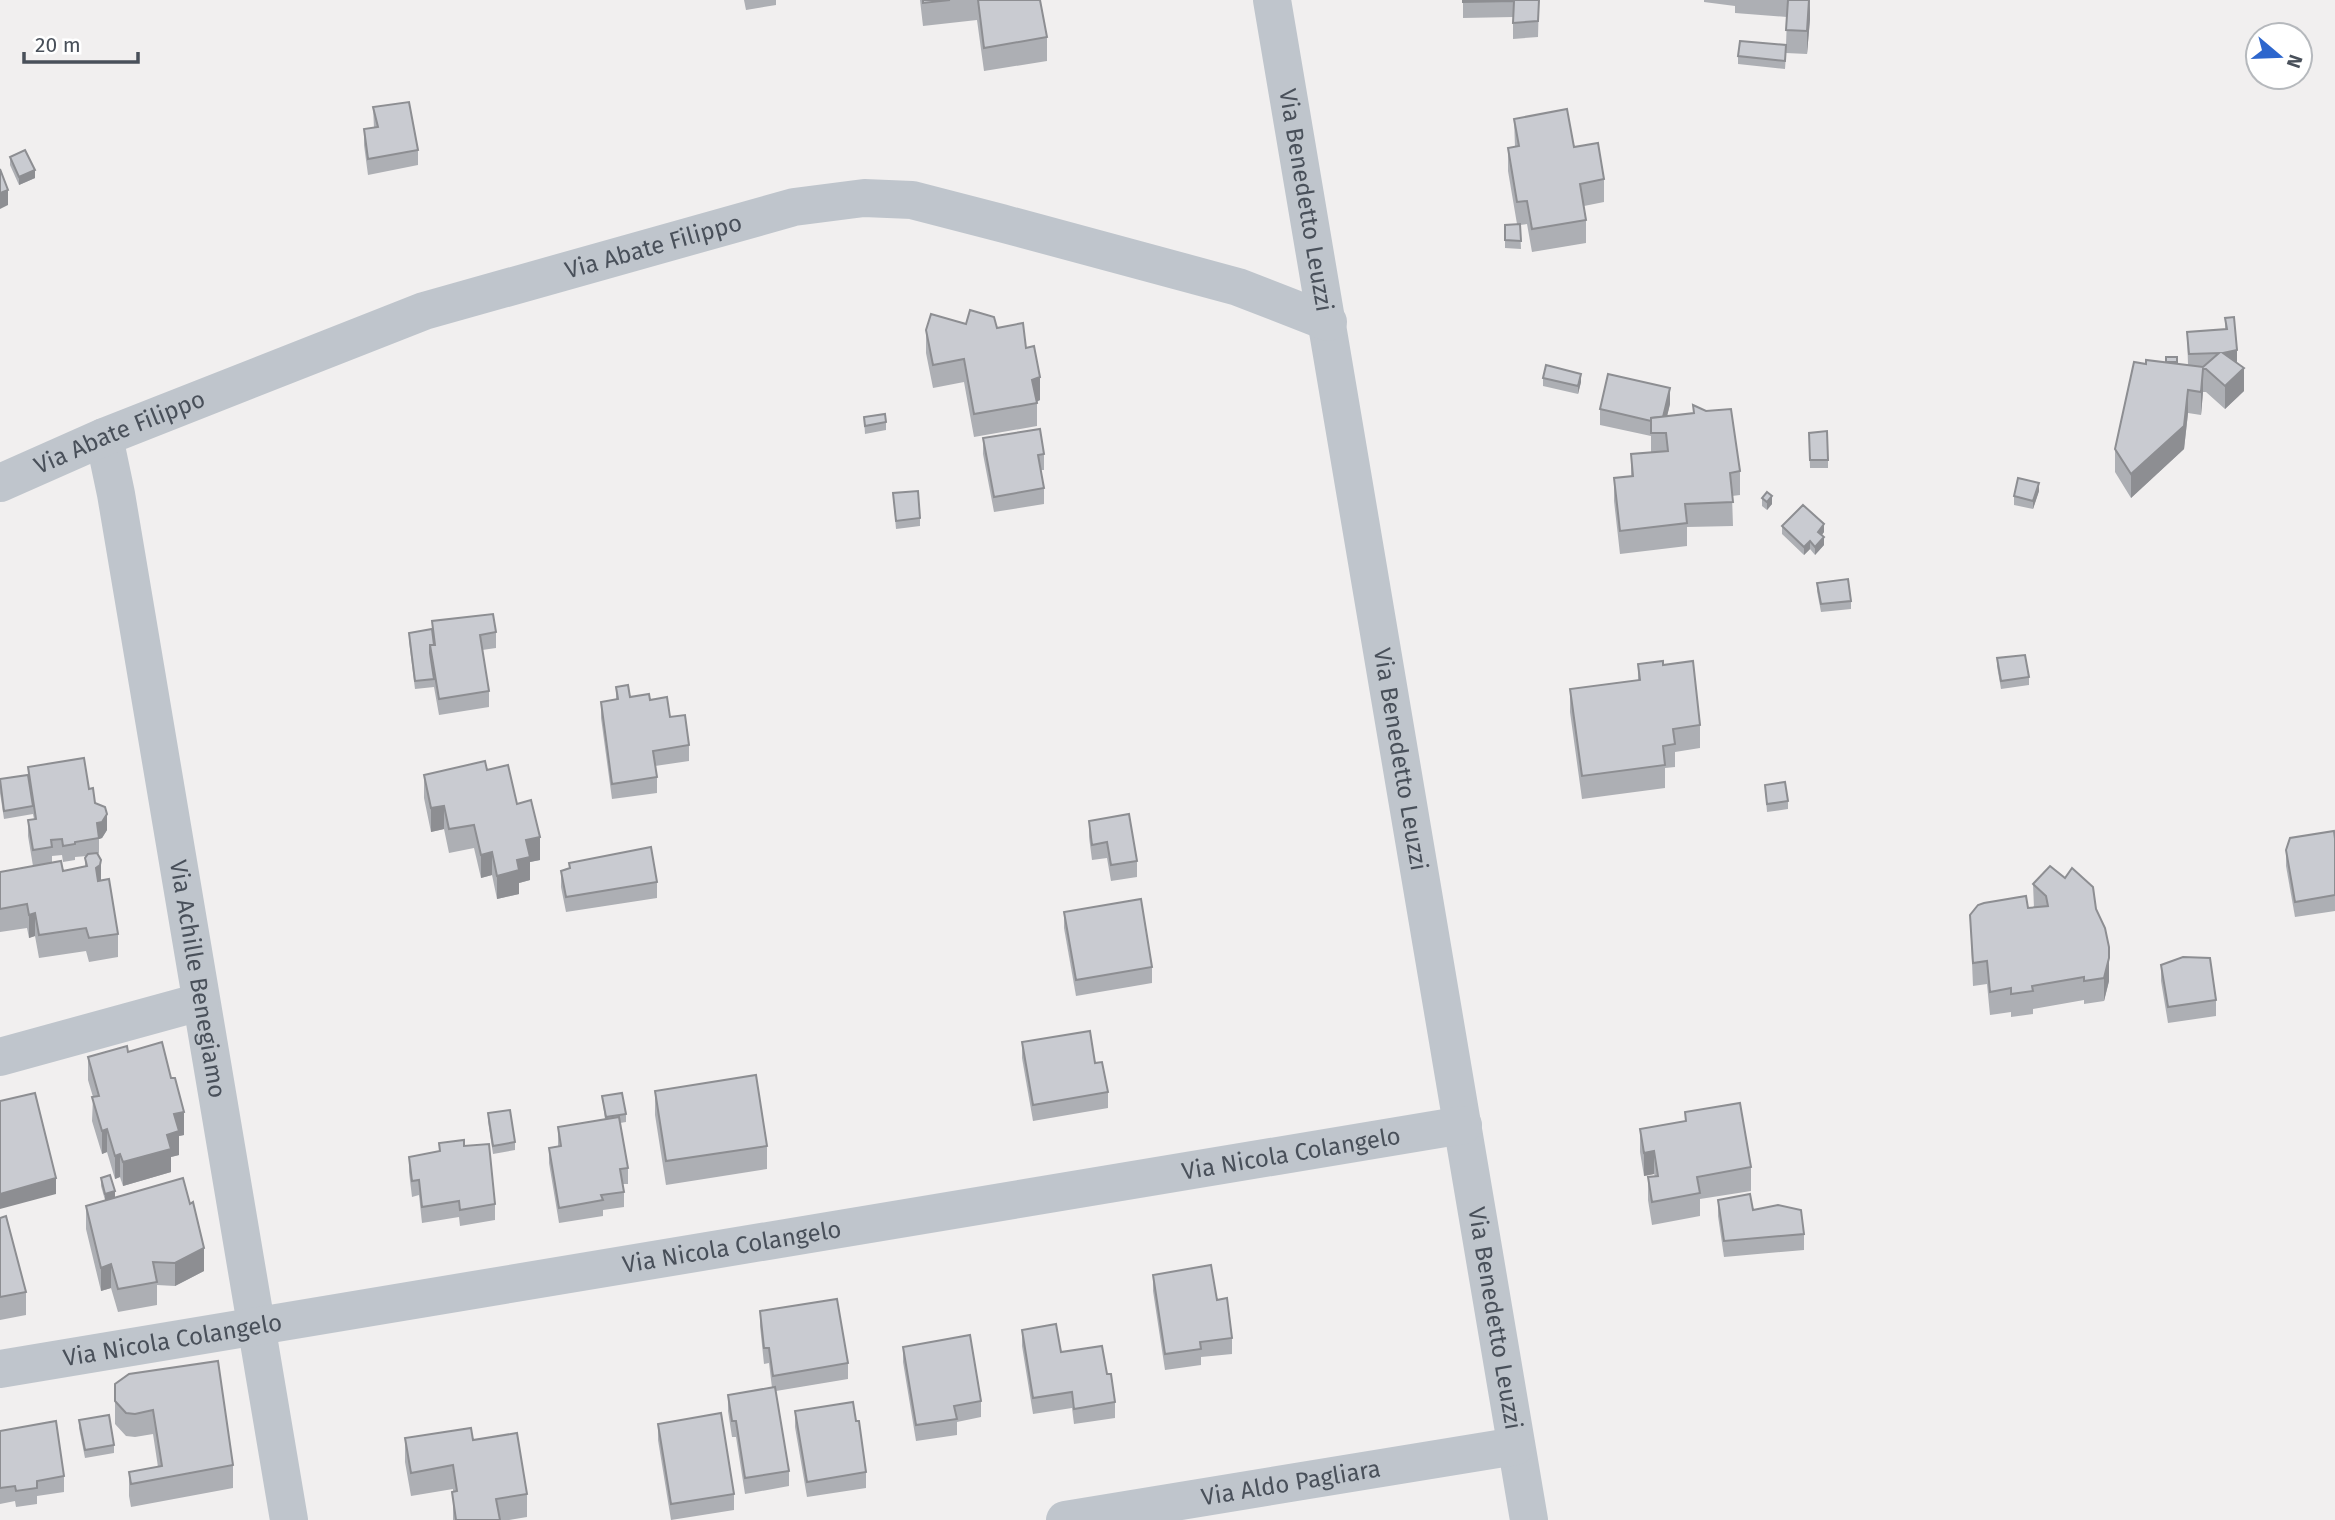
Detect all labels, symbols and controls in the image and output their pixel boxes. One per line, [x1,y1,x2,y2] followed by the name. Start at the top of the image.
[24,21,138,65] scale bar
[2244,21,2314,91] north arrow
[35,32,81,58] text: 20 m
[2282,52,2308,71] text: N
[1273,87,1338,314] street label: Via Benedetto Leuzzi
[562,208,745,285] street label: Via Abate Filippo
[30,385,209,480] street label: Via Abate Filippo
[1368,646,1433,873] street label: Via Benedetto Leuzzi
[164,858,232,1100] street label: Via Achille Benegiamo
[1180,1122,1403,1186] street label: Via Nicola Colangelo
[1462,1205,1527,1432] street label: Via Benedetto Leuzzi
[620,1215,843,1279] street label: Via Nicola Colangelo
[61,1308,284,1372] street label: Via Nicola Colangelo
[1199,1454,1383,1511] street label: Via Aldo Pagliara

